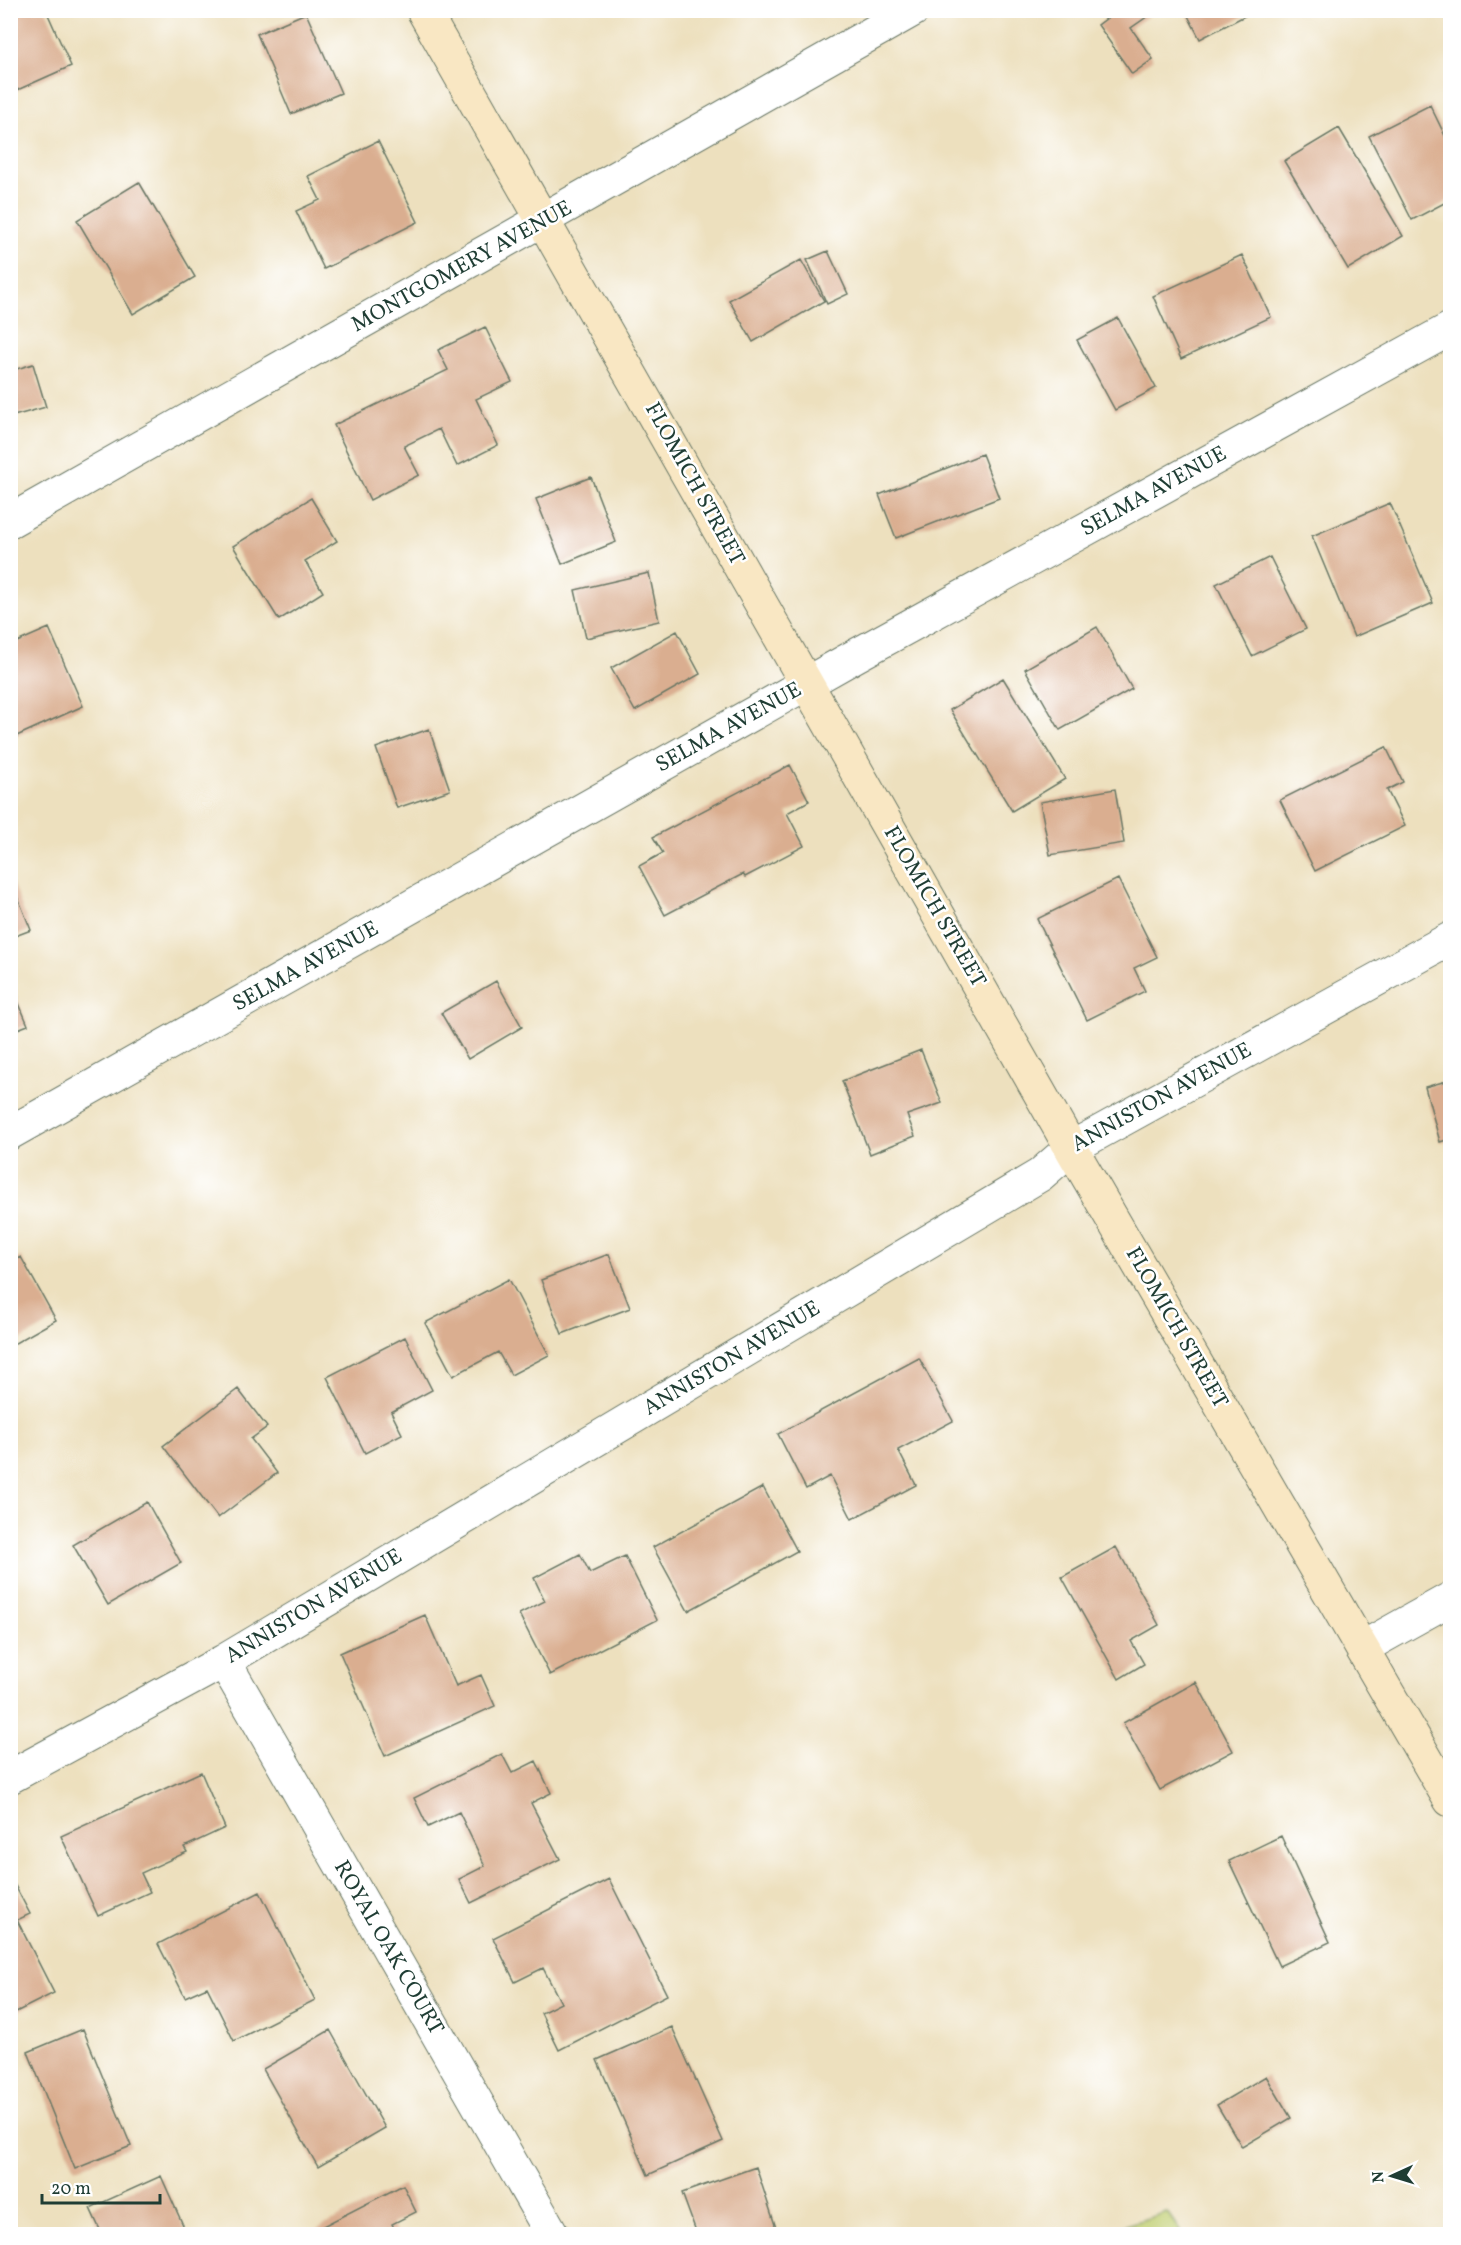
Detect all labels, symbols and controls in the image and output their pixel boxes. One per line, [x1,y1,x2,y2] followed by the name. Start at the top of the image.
[346,193,578,341] street label: MONTGOMERY AVENUE
[636,397,752,571] street label: FLOMICH STREET
[1075,439,1233,545] street label: SELMA AVENUE
[650,675,808,781] street label: SELMA AVENUE
[875,821,993,994] street label: FLOMICH STREET
[227,914,385,1020] street label: SELMA AVENUE
[1066,1036,1258,1160] street label: ANNISTON AVENUE
[1117,1242,1235,1415] street label: FLOMICH STREET
[638,1294,826,1424] street label: ANNISTON AVENUE
[220,1542,408,1672] street label: ANNISTON AVENUE
[325,1855,451,2041] street label: ROYAL OAK COURT
[1362,2146,1422,2206] north arrow
[42,2167,160,2205] scale bar
[1368,2170,1390,2183] text: N
[51,2177,91,2202] text: 20 m

